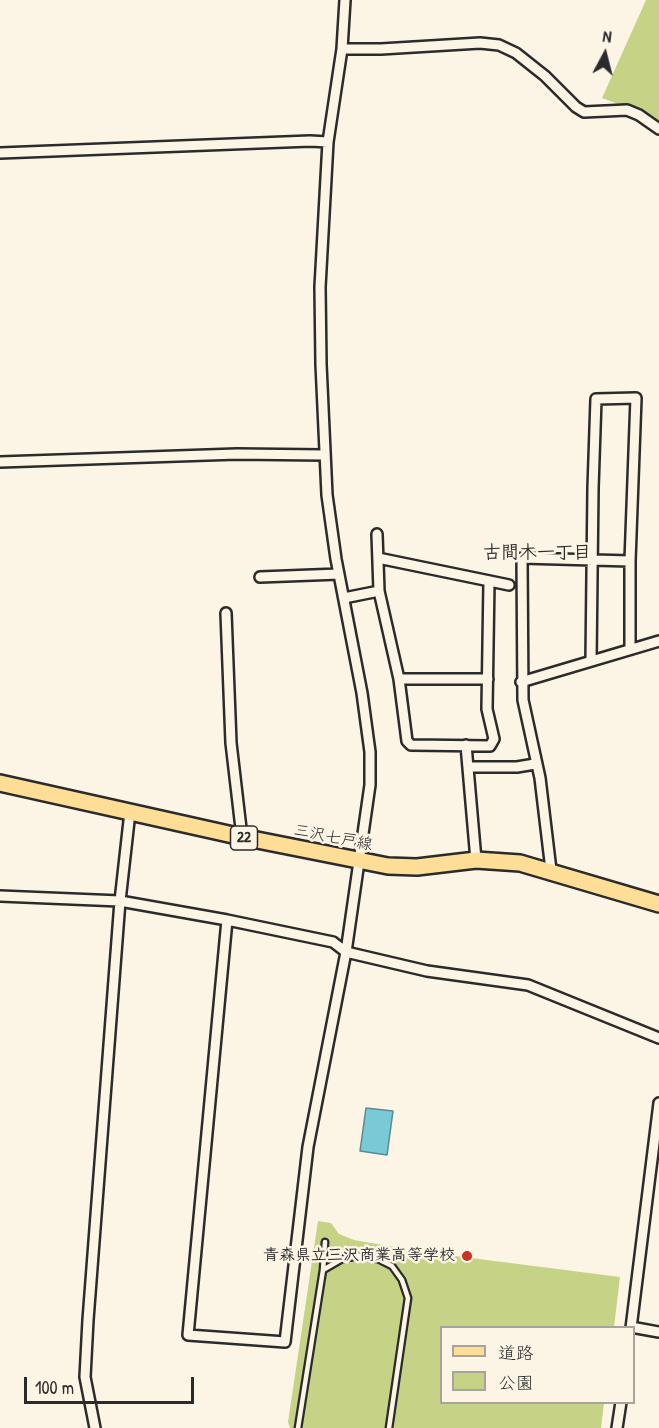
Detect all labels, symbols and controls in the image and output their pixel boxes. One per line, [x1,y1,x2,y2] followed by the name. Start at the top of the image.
[575,24,635,84] north arrow
[602,25,613,48] text: N
[483,542,591,564] district label: 古間木一丁目
[292,821,374,855] street label: 三沢七戸線
[230,826,258,850] road number: 22
[263,1246,455,1266] place label: 青森県立三沢商業高等学校
[460,1249,474,1263] marker: 青森県立三沢商業高等学校
[440,1326,635,1404] legend
[498,1340,534,1365] text: 道路
[27,1365,196,1403] scale bar
[498,1370,534,1395] text: 公園
[35,1375,74,1400] text: 100 m

